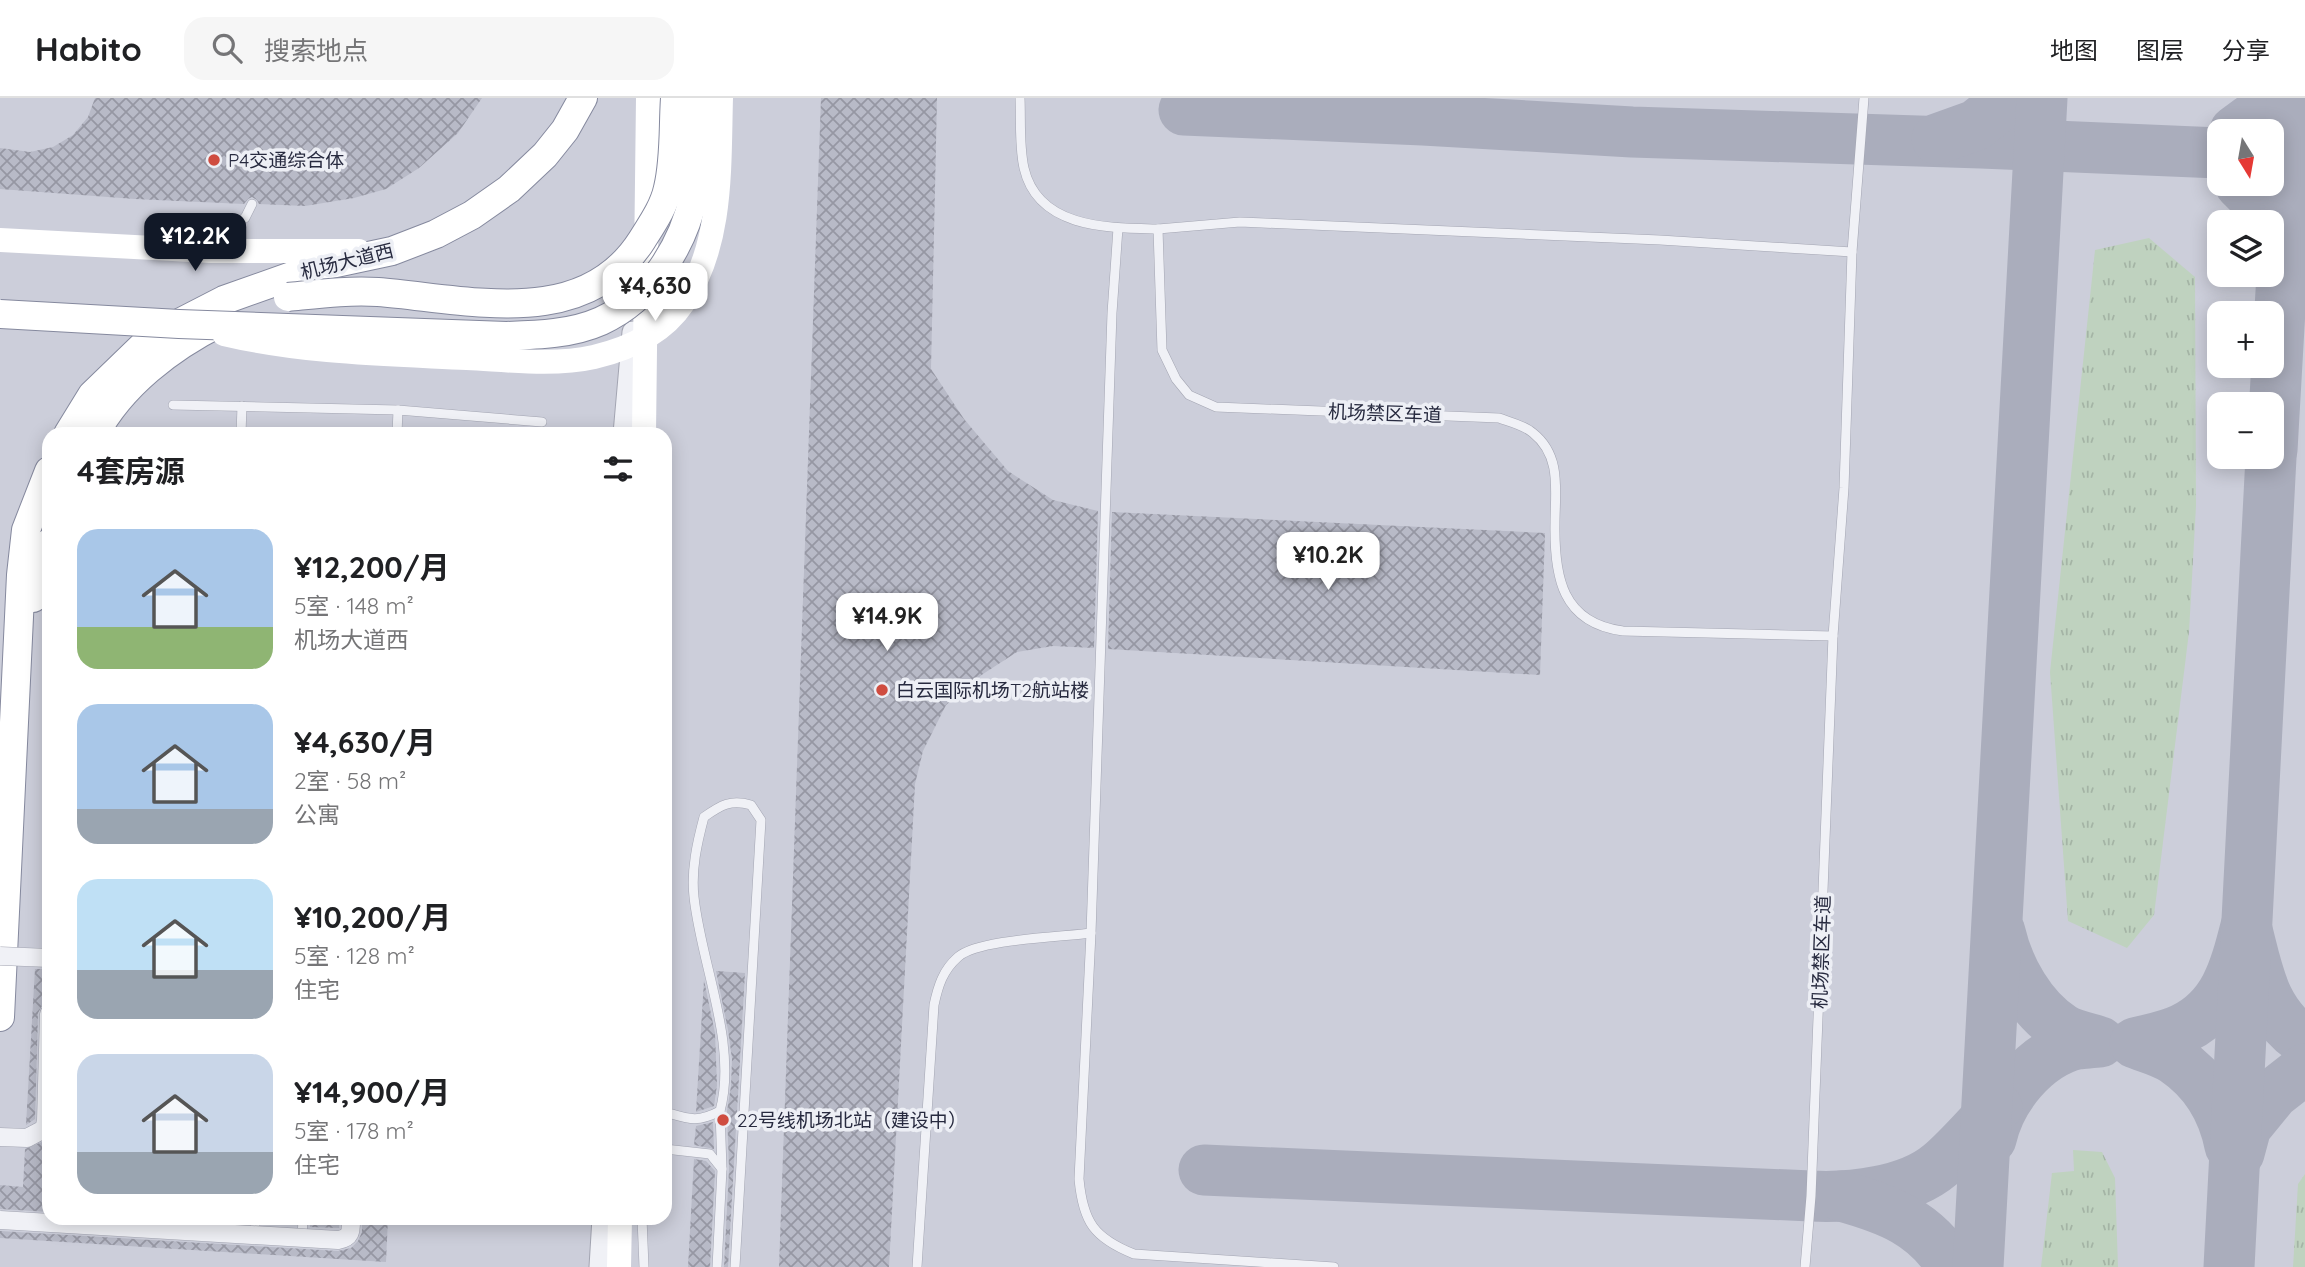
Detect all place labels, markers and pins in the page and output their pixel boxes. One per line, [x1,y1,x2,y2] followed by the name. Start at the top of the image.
[228,148,344,172] place label: P4交通综合体
[206,152,222,168] marker: P4交通综合体
[138,214,252,273] pin: ¥12.2K
[598,264,712,323] pin: ¥4,630
[1271,532,1385,592] pin: ¥10.2K
[830,594,944,653] pin: ¥14.9K
[896,678,1089,702] place label: 白云国际机场T2航站楼
[874,682,890,698] marker: 白云国际机场T2航站楼
[737,1108,967,1132] place label: 22号线机场北站（建设中）
[715,1112,731,1128] marker: 22号线机场北站（建设中）

